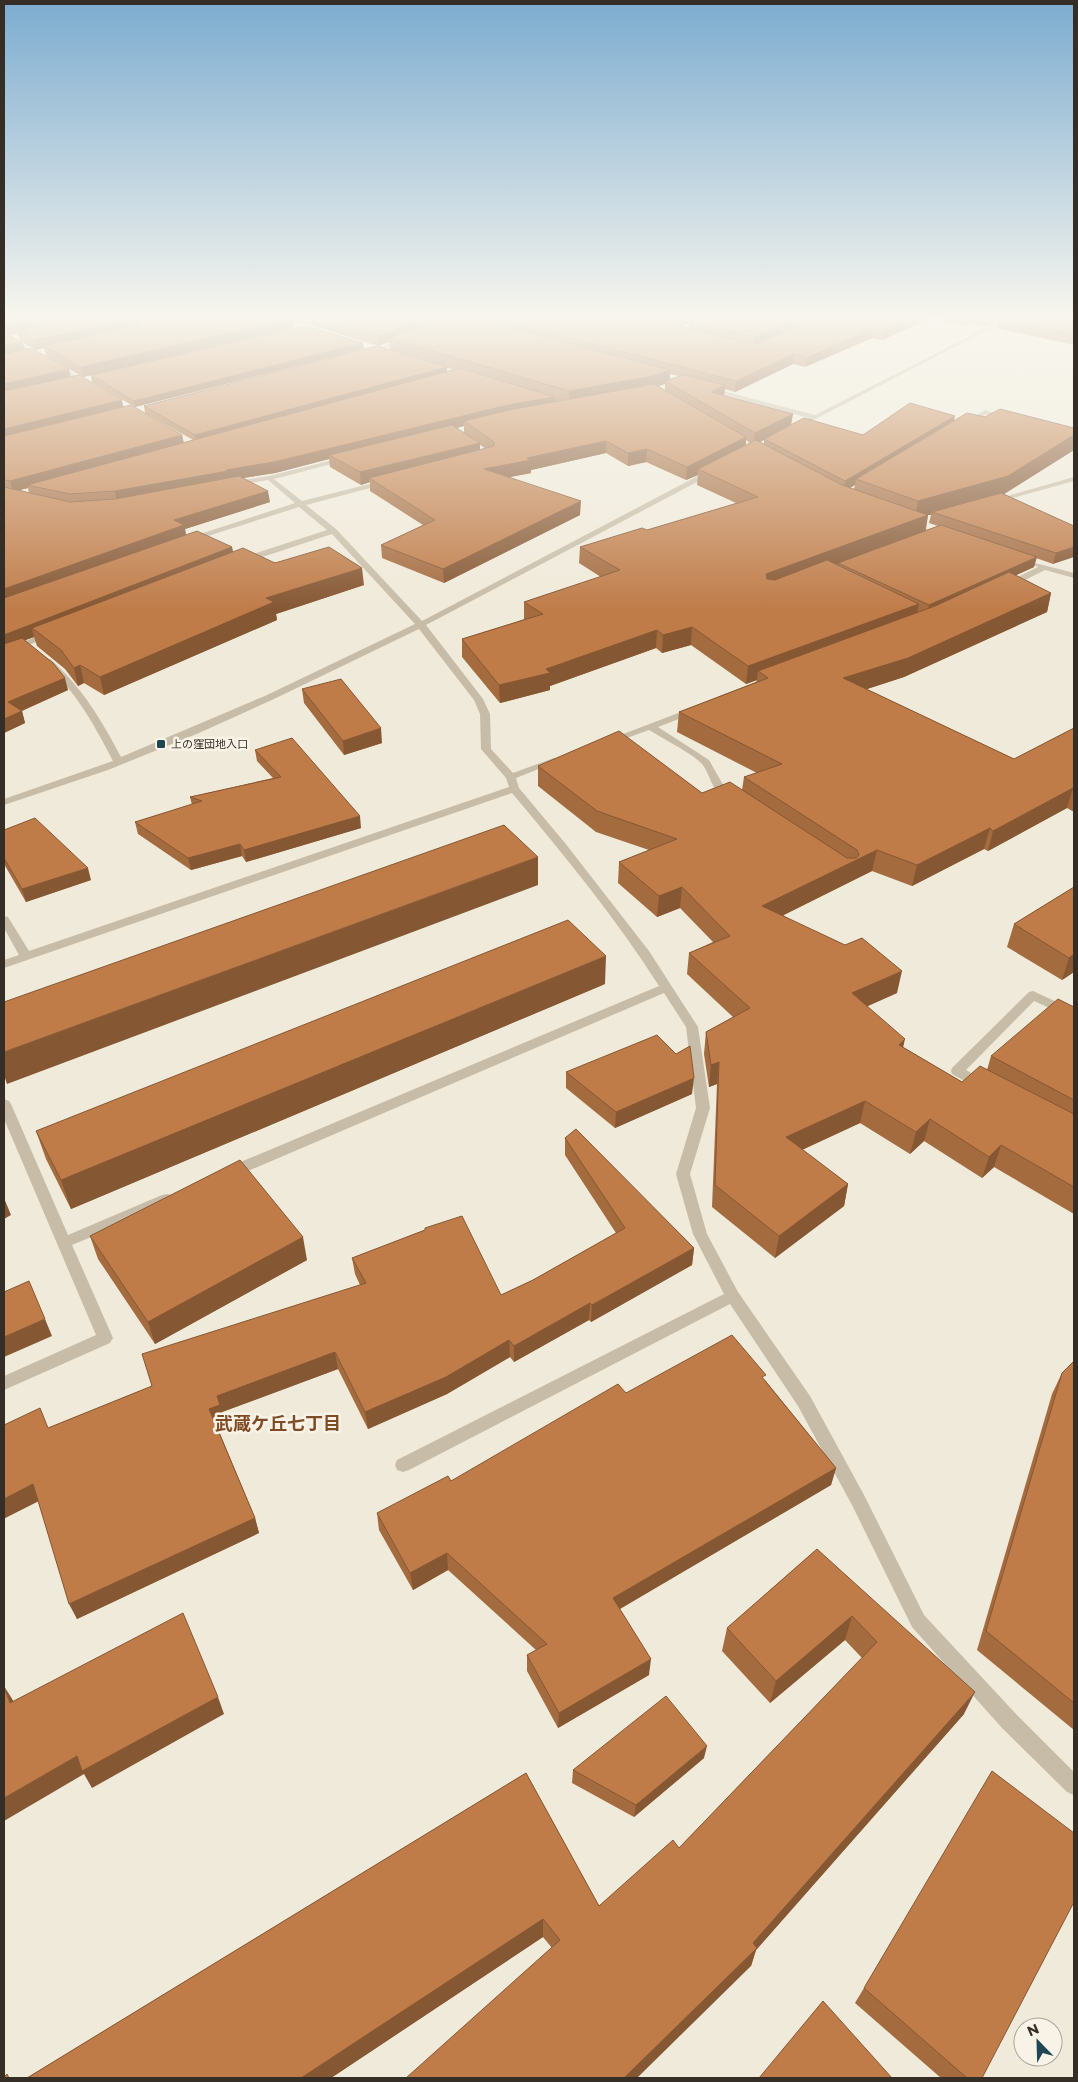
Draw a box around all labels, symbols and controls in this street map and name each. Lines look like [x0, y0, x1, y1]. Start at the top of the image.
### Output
place label: 上の窪団地入口 [171, 737, 248, 751]
marker: 上の窪団地入口 [155, 738, 167, 750]
district label: 武蔵ケ丘七丁目 [215, 1413, 341, 1435]
north arrow [1013, 2017, 1063, 2067]
text: N [1024, 2020, 1042, 2041]

